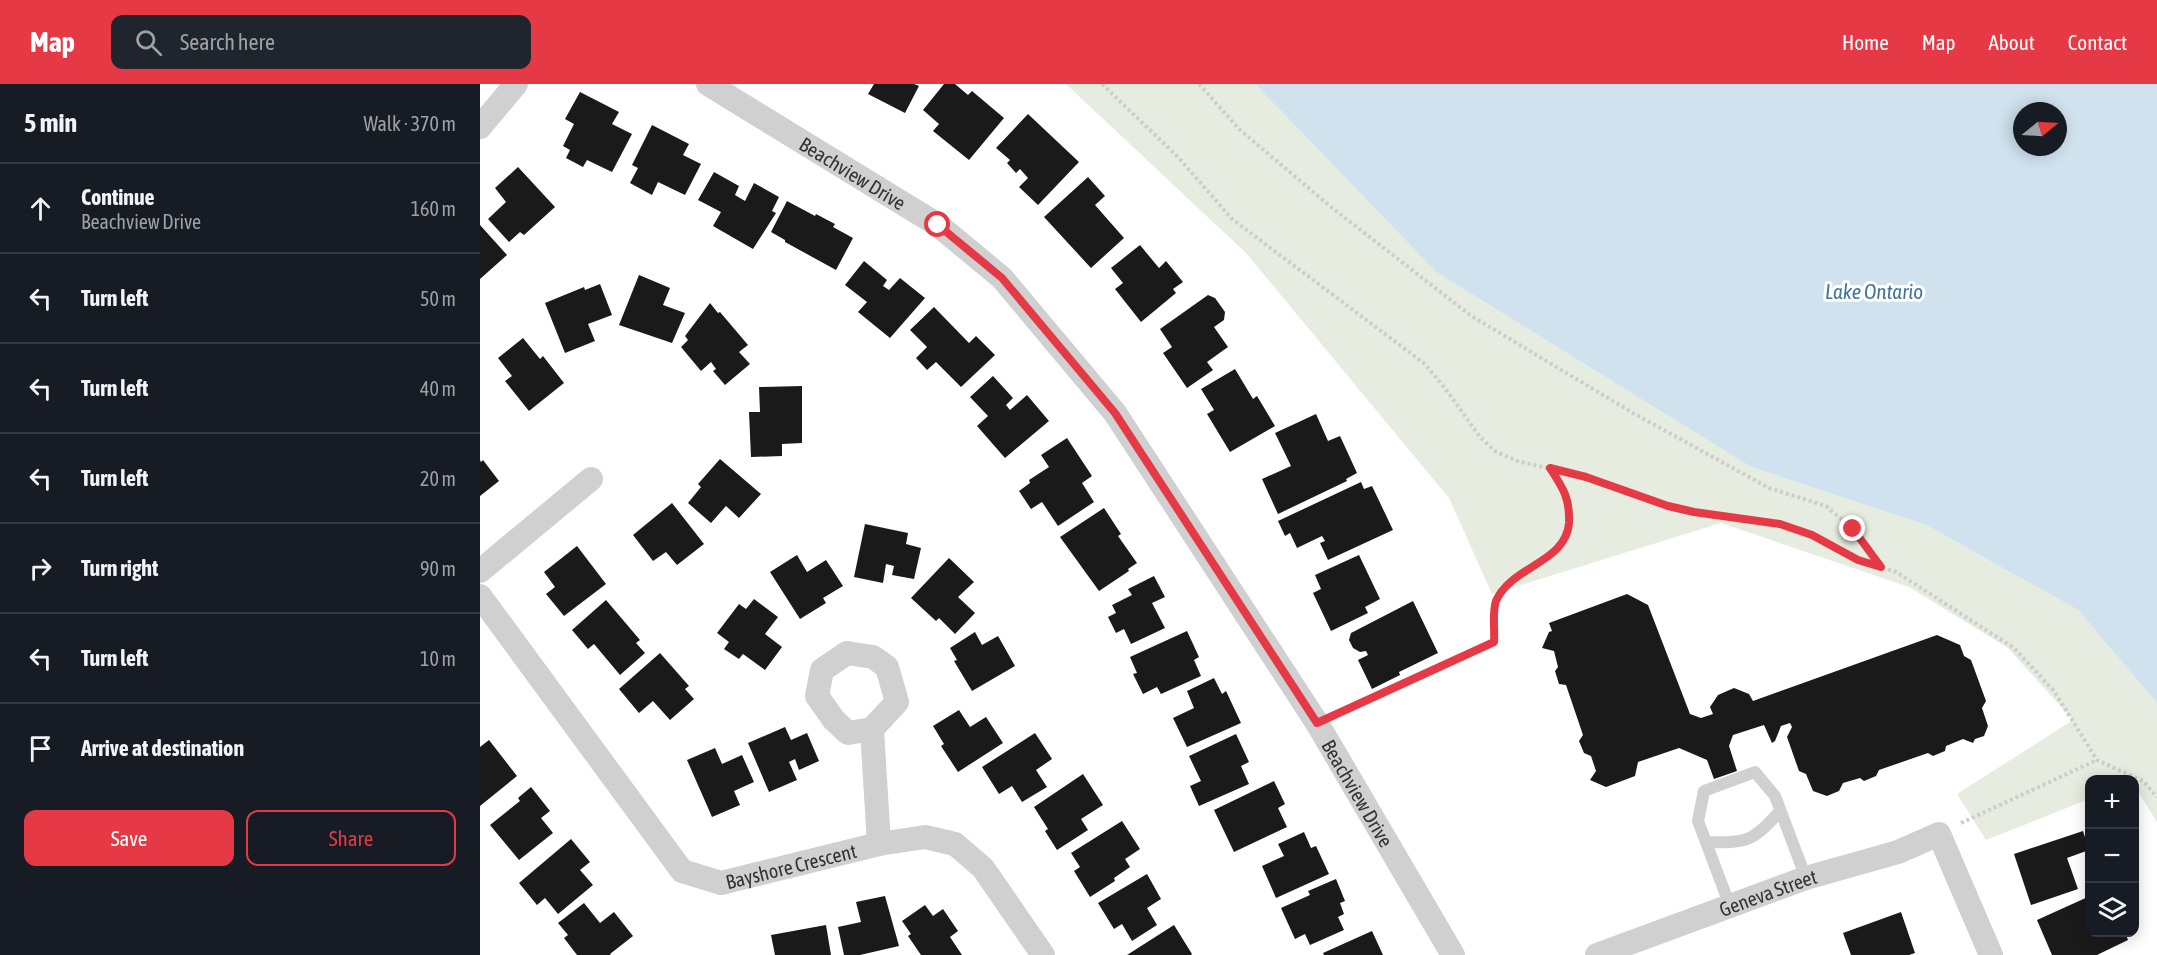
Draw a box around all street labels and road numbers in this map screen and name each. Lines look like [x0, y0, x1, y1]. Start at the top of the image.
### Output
street label: Beachview Drive [796, 132, 910, 214]
street label: Beachview Drive [1318, 735, 1398, 851]
street label: Bayshore Crescent [723, 838, 859, 893]
street label: Geneva Street [1716, 864, 1819, 921]

